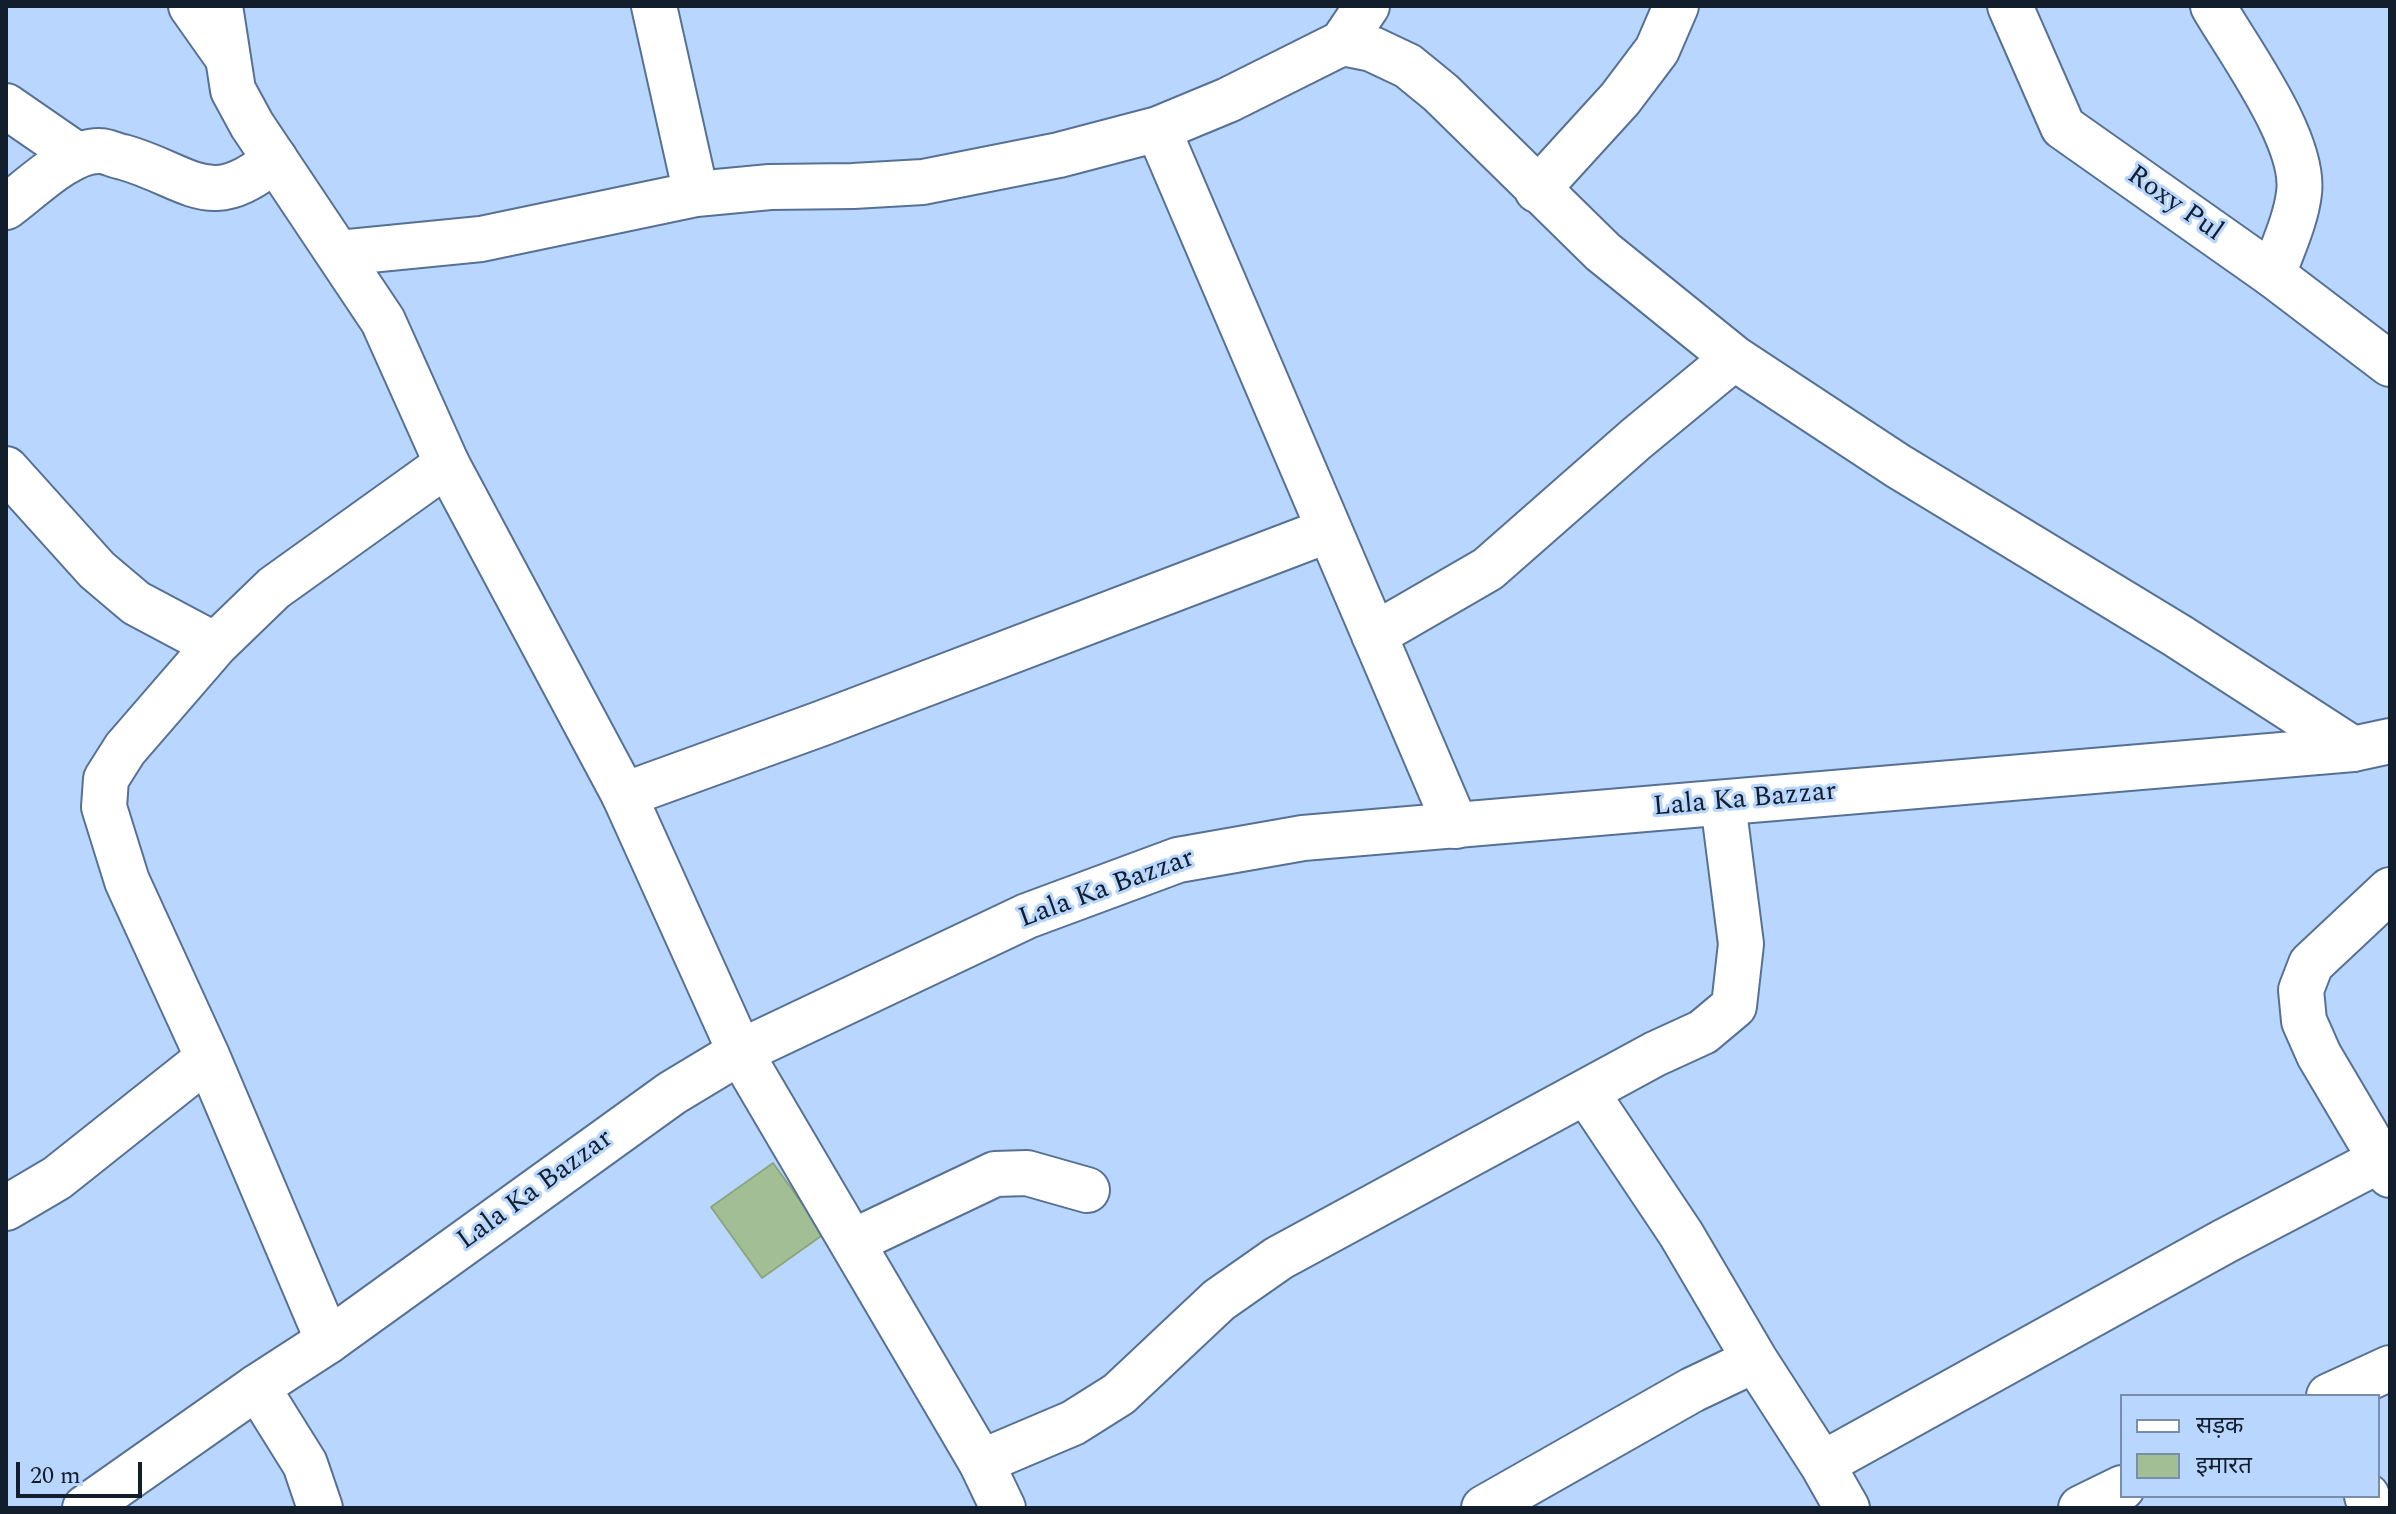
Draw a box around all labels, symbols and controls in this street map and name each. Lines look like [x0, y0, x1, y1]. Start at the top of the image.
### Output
street label: Roxy Pul [2120, 160, 2228, 250]
street label: Lala Ka Bazzar [1652, 776, 1838, 826]
street label: Lala Ka Bazzar [1015, 843, 1199, 937]
street label: Lala Ka Bazzar [452, 1123, 620, 1259]
legend [2120, 1394, 2380, 1498]
text: सड़क [2196, 1408, 2244, 1444]
scale bar [20, 1446, 146, 1496]
text: इमारत [2196, 1448, 2252, 1484]
text: 20 m [30, 1458, 81, 1494]

